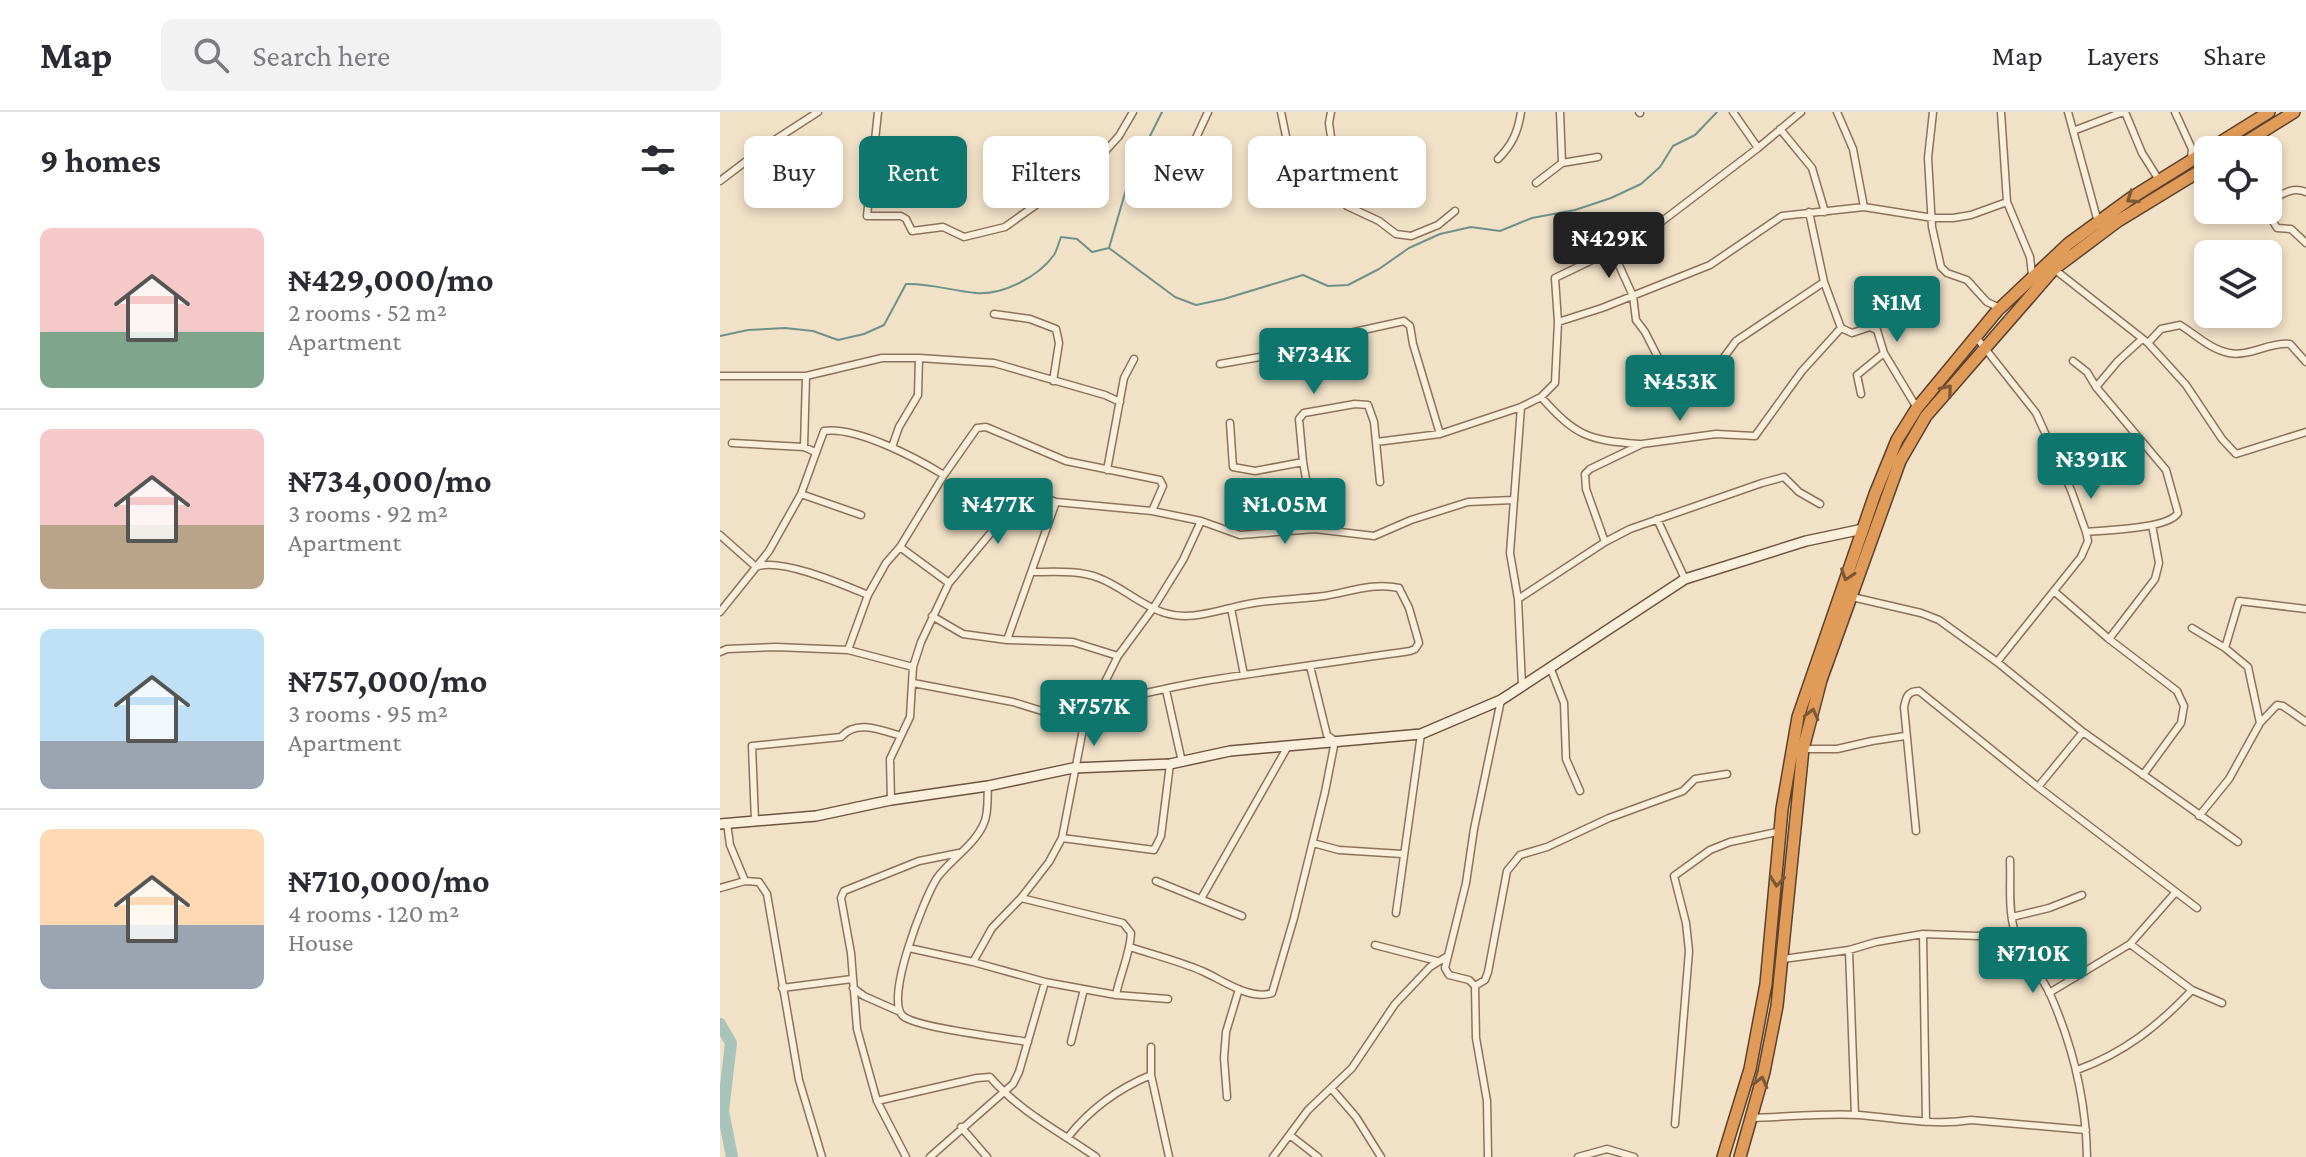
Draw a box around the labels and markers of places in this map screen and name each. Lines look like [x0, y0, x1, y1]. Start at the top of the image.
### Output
pin: ₦429K [1553, 212, 1665, 280]
pin: ₦1M [1858, 276, 1936, 344]
pin: ₦734K [1258, 328, 1370, 396]
pin: ₦453K [1624, 355, 1736, 423]
pin: ₦391K [2035, 433, 2147, 501]
pin: ₦477K [942, 478, 1054, 546]
pin: ₦1.05M [1220, 478, 1350, 546]
pin: ₦757K [1038, 680, 1150, 748]
pin: ₦710K [1977, 927, 2089, 995]

